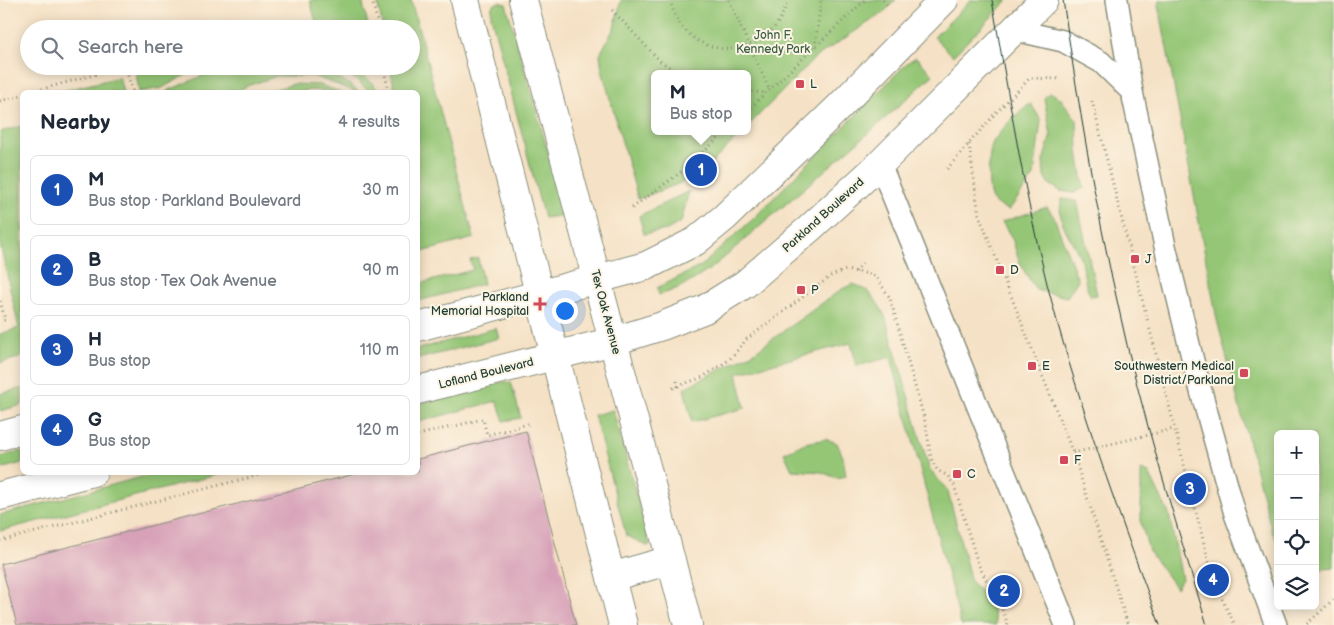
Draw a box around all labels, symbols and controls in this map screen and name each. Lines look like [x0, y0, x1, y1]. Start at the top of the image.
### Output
search box [20, 20, 420, 75]
park label: John F. Kennedy Park [736, 28, 810, 57]
icon: search [38, 34, 66, 62]
text: Search here [78, 36, 183, 59]
popup [651, 70, 751, 135]
place label: L [810, 77, 817, 92]
marker: L [794, 78, 806, 90]
text: M [670, 82, 686, 105]
text: Bus stop [670, 105, 732, 124]
text: Nearby [40, 110, 110, 135]
text: 4 results [338, 113, 400, 132]
pin: 1 [685, 151, 717, 189]
text: M [88, 169, 104, 192]
street label: Parkland Boulevard [779, 175, 867, 256]
text: 1 [54, 181, 60, 200]
text: 30 m [362, 181, 399, 200]
text: Bus stop · Parkland Boulevard [88, 192, 301, 211]
text: B [88, 249, 101, 272]
place label: J [1145, 252, 1152, 267]
marker: J [1129, 253, 1141, 265]
text: 2 [52, 261, 62, 280]
text: 90 m [363, 261, 399, 280]
place label: D [1010, 263, 1019, 278]
marker: D [994, 264, 1006, 276]
street label: Tex Oak Avenue [587, 268, 624, 356]
text: Bus stop · Tex Oak Avenue [88, 272, 277, 291]
place label: P [811, 283, 819, 298]
marker: P [795, 284, 807, 296]
place label: Parkland Memorial Hospital [431, 290, 529, 319]
marker: Parkland Memorial Hospital [533, 297, 547, 311]
your location [552, 298, 578, 324]
text: H [88, 329, 102, 352]
text: 3 [52, 341, 62, 360]
text: 110 m [360, 341, 399, 360]
text: Bus stop [88, 352, 151, 371]
street label: Lofland Boulevard [437, 354, 535, 393]
place label: E [1042, 359, 1050, 374]
place label: Southwestern Medical District/Parkland [1114, 359, 1234, 388]
marker: E [1026, 360, 1038, 372]
marker: Southwestern Medical District/Parkland [1238, 367, 1250, 379]
text: G [88, 409, 102, 432]
text: 4 [52, 421, 62, 440]
text: 120 m [356, 421, 399, 440]
map controls [1274, 430, 1319, 610]
button: + [1274, 430, 1319, 475]
text: Bus stop [88, 432, 151, 451]
place label: F [1074, 453, 1082, 468]
marker: F [1058, 454, 1070, 466]
place label: C [967, 467, 976, 482]
marker: C [951, 468, 963, 480]
pin: 3 [1174, 470, 1206, 508]
button: − [1274, 475, 1319, 520]
button: locate [1274, 520, 1319, 565]
pin: 4 [1197, 561, 1229, 599]
button: layers [1274, 565, 1319, 610]
pin: 2 [988, 572, 1020, 610]

